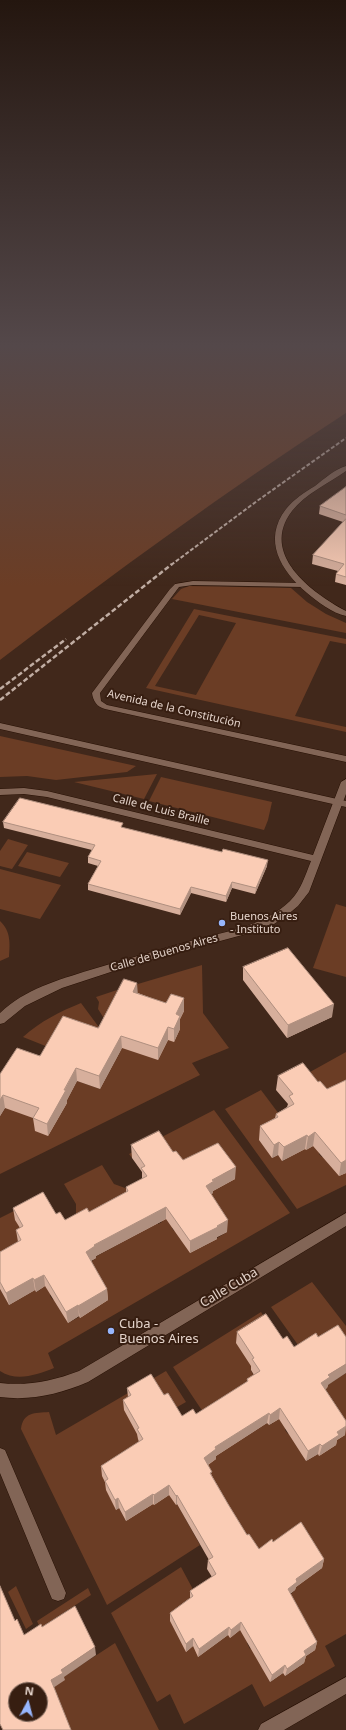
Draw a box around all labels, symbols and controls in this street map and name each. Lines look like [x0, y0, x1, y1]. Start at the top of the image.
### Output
street label: Avenida de la Constitución [106, 687, 242, 731]
street label: Calle de Luis Braille [111, 792, 211, 828]
place label: Buenos Aires - Instituto [230, 910, 297, 936]
marker: Buenos Aires - Instituto [217, 918, 227, 928]
street label: Calle de Buenos Aires [109, 931, 219, 975]
street label: Calle Cuba [197, 1265, 261, 1311]
place label: Cuba - Buenos Aires [119, 1316, 199, 1347]
marker: Cuba - Buenos Aires [106, 1326, 116, 1336]
north arrow [8, 1682, 48, 1722]
text: N [24, 1683, 35, 1699]

